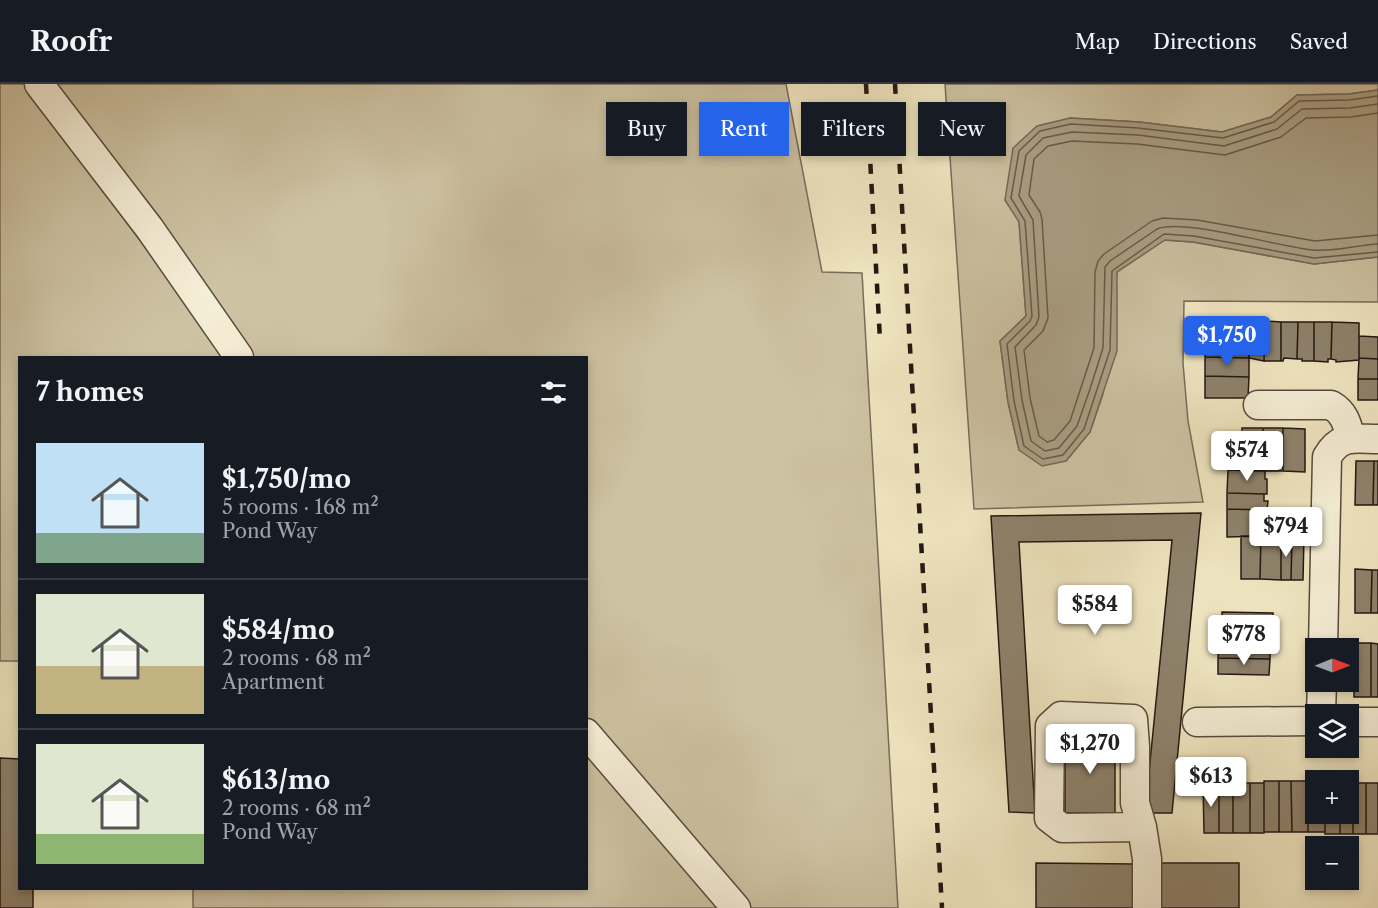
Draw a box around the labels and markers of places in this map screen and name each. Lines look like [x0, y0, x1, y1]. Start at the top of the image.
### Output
pin: $1,750 [1178, 316, 1276, 367]
pin: $574 [1211, 431, 1283, 482]
pin: $794 [1250, 507, 1322, 558]
pin: $584 [1059, 585, 1131, 636]
pin: $778 [1208, 615, 1280, 666]
pin: $1,270 [1041, 724, 1139, 775]
pin: $613 [1175, 757, 1247, 808]

